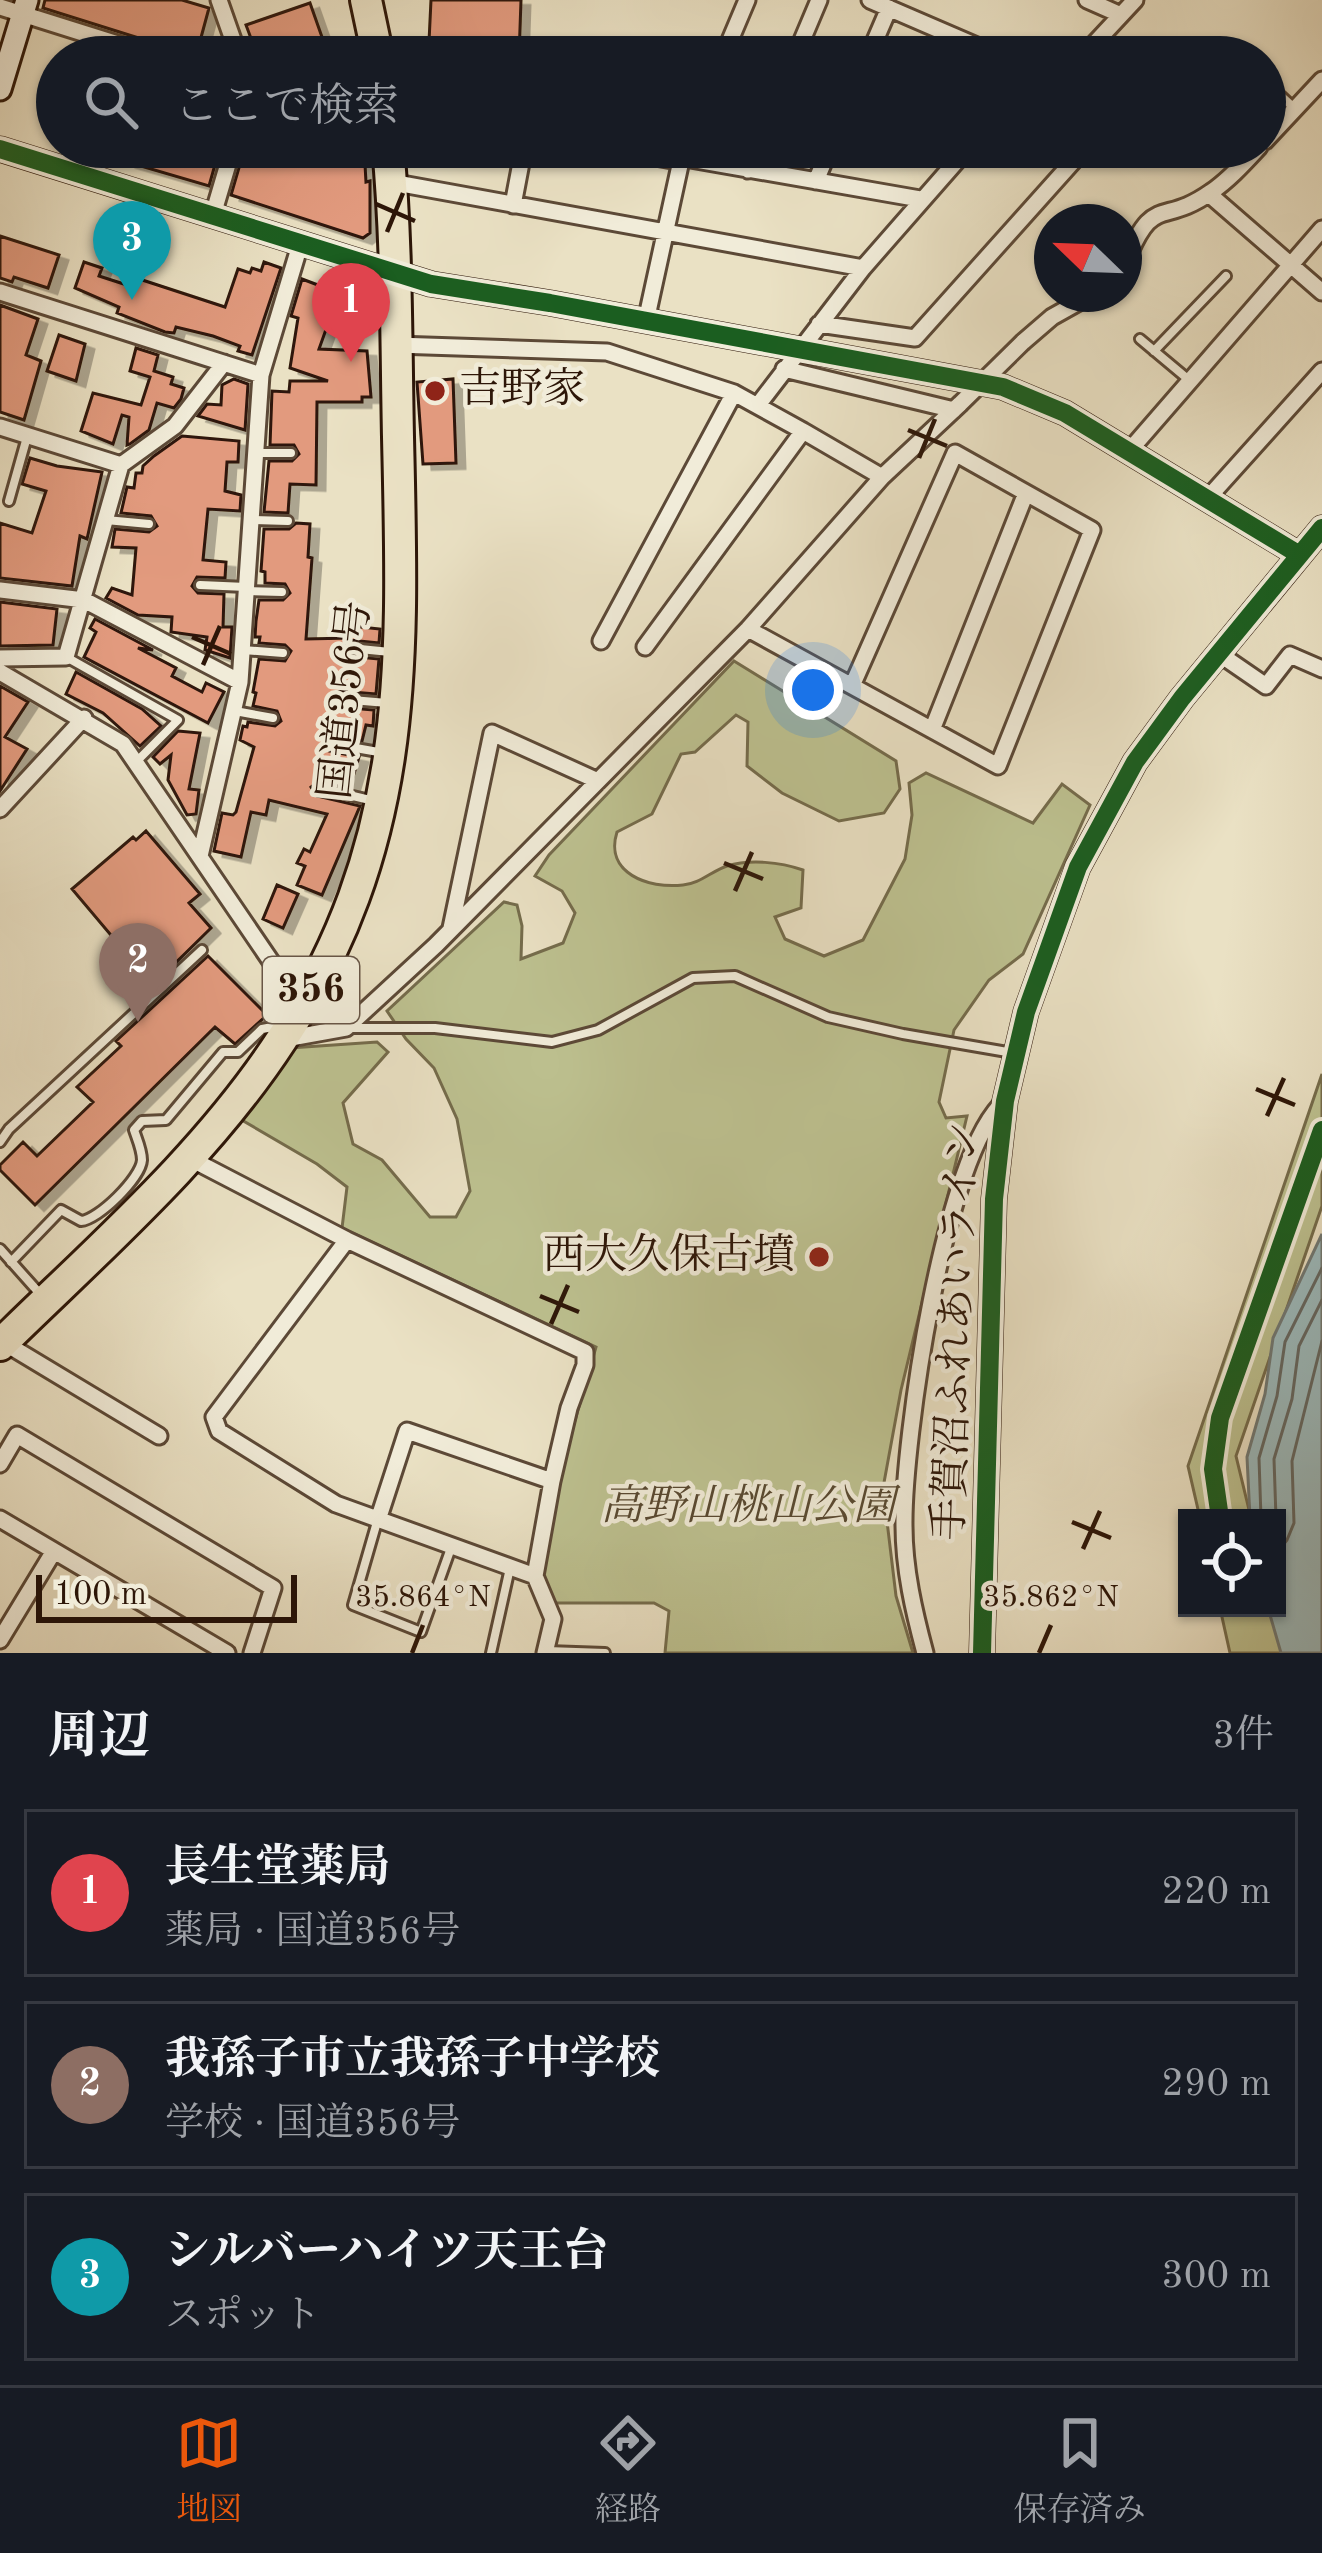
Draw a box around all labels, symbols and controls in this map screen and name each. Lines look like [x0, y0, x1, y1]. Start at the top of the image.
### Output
search box [36, 36, 1286, 168]
icon: search [78, 69, 144, 135]
text: ここで検索 [174, 86, 399, 131]
pin: 3 [93, 201, 171, 300]
north arrow [1034, 204, 1142, 312]
pin: 1 [312, 263, 390, 362]
place label: 吉野家 [459, 366, 585, 412]
marker: 吉野家 [422, 378, 448, 404]
street label: 国道356号 [312, 598, 378, 801]
your location [783, 660, 843, 720]
pin: 2 [99, 923, 177, 1022]
road number: 356 [263, 957, 359, 1023]
street label: 手賀沼ふれあいライン [926, 1121, 986, 1541]
place label: 西大久保古墳 [543, 1232, 795, 1278]
marker: 西大久保古墳 [806, 1244, 832, 1270]
park label: 高野山桃山公園 [601, 1483, 901, 1529]
map controls [1178, 1509, 1286, 1617]
button: locate [1178, 1509, 1286, 1617]
scale bar [36, 1569, 297, 1622]
text: 100 m [54, 1579, 147, 1612]
text: 35.864°N [355, 1583, 491, 1613]
text: 35.862°N [983, 1583, 1119, 1613]
text: 周辺 [48, 1713, 150, 1764]
text: 3件 [1212, 1717, 1274, 1756]
text: 長生堂薬局 [165, 1847, 390, 1892]
text: 1 [79, 1873, 101, 1912]
text: 220 m [1161, 1873, 1271, 1912]
text: 薬局 · 国道356号 [165, 1913, 461, 1952]
text: 我孫子市立我孫子中学校 [165, 2039, 660, 2084]
text: 2 [79, 2065, 101, 2104]
text: 290 m [1161, 2065, 1271, 2104]
text: 学校 · 国道356号 [165, 2105, 461, 2144]
text: シルバーハイツ天王台 [165, 2231, 608, 2276]
text: 3 [79, 2257, 101, 2296]
text: 300 m [1161, 2257, 1271, 2296]
text: スポット [165, 2297, 321, 2336]
tab: 地図 [176, 2410, 242, 2532]
tab: 経路 [595, 2410, 661, 2532]
tab: 保存済み [1014, 2410, 1146, 2532]

